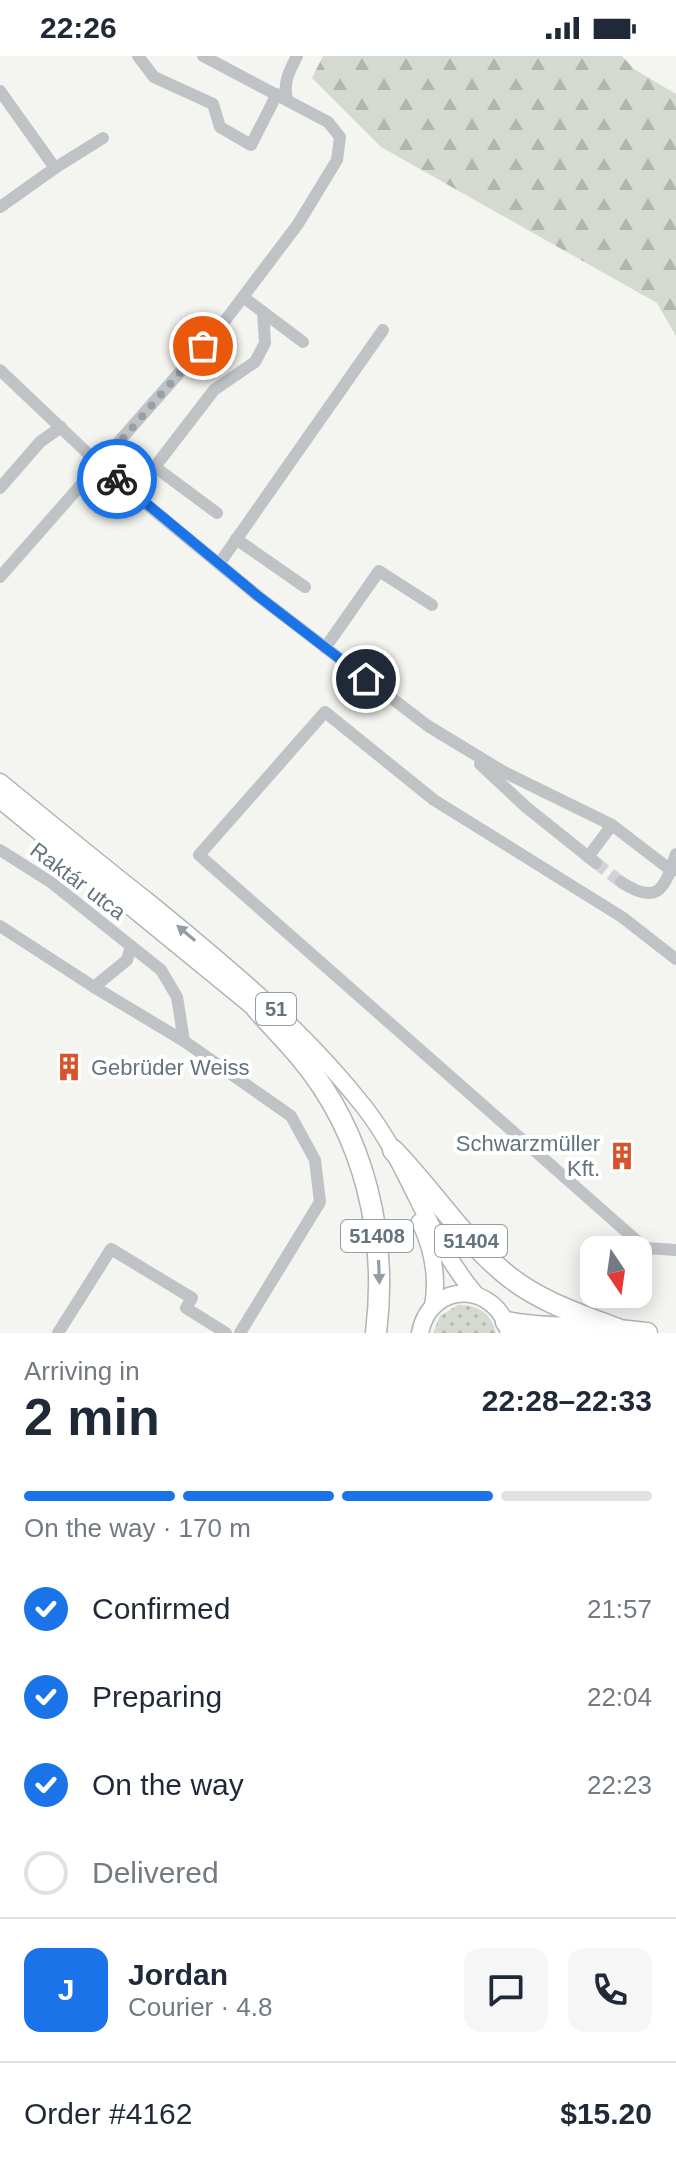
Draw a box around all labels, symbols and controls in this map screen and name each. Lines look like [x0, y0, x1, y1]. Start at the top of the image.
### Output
text: 22:26 [40, 11, 117, 44]
pin [169, 312, 237, 380]
icon: bag [181, 324, 225, 368]
courier [77, 439, 157, 519]
icon: bike [95, 457, 139, 501]
pin [332, 645, 400, 713]
icon: home [344, 657, 388, 701]
street label: Raktár utca [26, 837, 131, 925]
one-way arrow [176, 925, 196, 942]
road number: 51 [256, 993, 296, 1025]
building icon: Gebrüder Weiss [54, 1052, 84, 1082]
place label: Gebrüder Weiss [91, 1055, 250, 1080]
place label: Schwarzmüller Kft. [456, 1131, 600, 1181]
building icon: Schwarzmüller Kft. [607, 1141, 637, 1171]
road number: 51408 [341, 1220, 413, 1252]
road number: 51404 [435, 1225, 507, 1257]
north arrow [580, 1236, 652, 1308]
map controls [580, 1236, 652, 1308]
one-way arrow [373, 1260, 386, 1285]
text: Arriving in [24, 1356, 140, 1386]
text: 22:28–22:33 [482, 1384, 652, 1417]
text: 2 min [24, 1388, 160, 1446]
text: On the way · 170 m [24, 1513, 251, 1543]
icon: check [24, 1587, 68, 1631]
text: Confirmed [92, 1592, 230, 1625]
text: 21:57 [587, 1594, 652, 1624]
icon: check [24, 1675, 68, 1719]
text: Preparing [92, 1680, 222, 1713]
text: 22:04 [587, 1682, 652, 1712]
icon: check [24, 1763, 68, 1807]
text: On the way [92, 1768, 244, 1801]
text: 22:23 [587, 1770, 652, 1800]
text: Delivered [92, 1856, 219, 1889]
button: chat [464, 1948, 548, 2032]
button: phone [568, 1948, 652, 2032]
text: Jordan [128, 1958, 228, 1991]
text: J [58, 1973, 74, 2006]
text: Courier · 4.8 [128, 1992, 273, 2022]
text: Order #4162 [24, 2097, 192, 2130]
text: $15.20 [560, 2097, 652, 2130]

